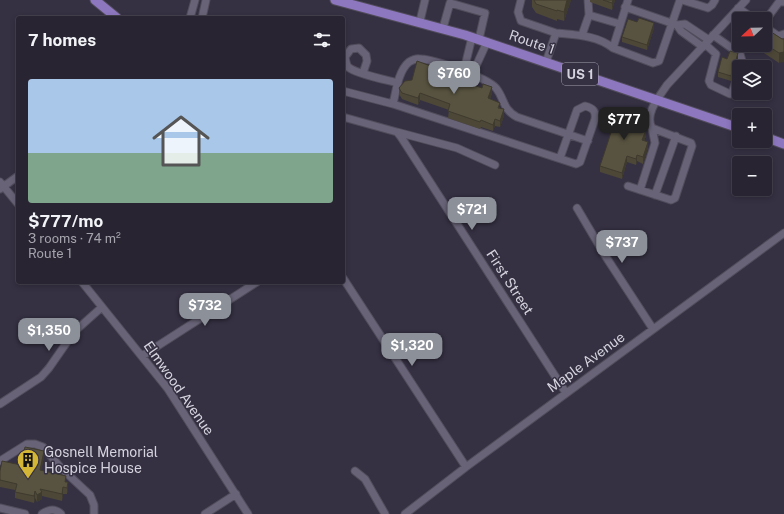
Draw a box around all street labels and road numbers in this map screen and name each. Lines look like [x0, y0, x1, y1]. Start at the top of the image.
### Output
street label: Route 1 [507, 27, 557, 57]
road number: US 1 [562, 63, 598, 85]
street label: First Street [483, 247, 537, 317]
street label: Maple Avenue [544, 329, 628, 395]
street label: Elmwood Avenue [141, 338, 217, 438]

